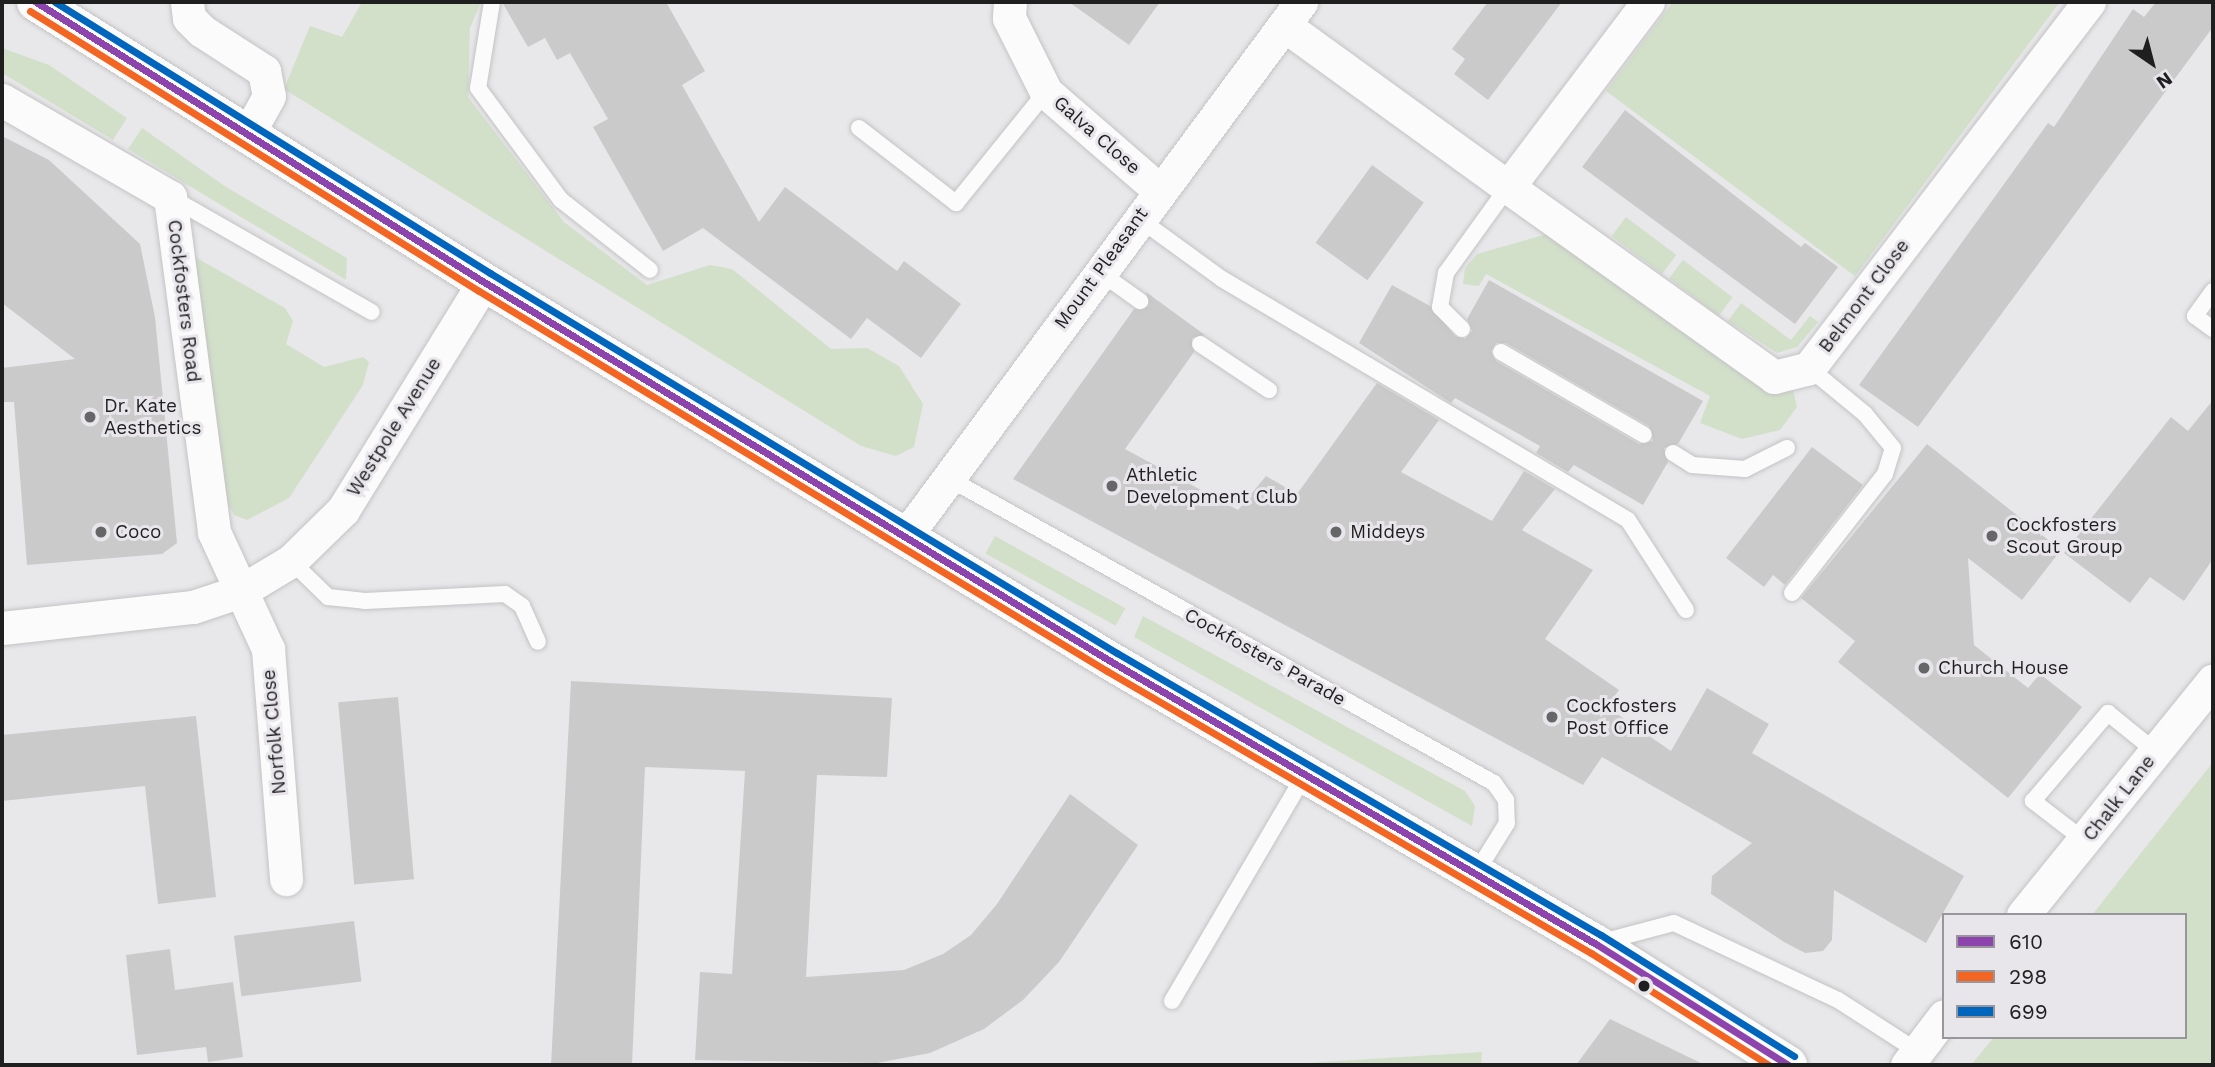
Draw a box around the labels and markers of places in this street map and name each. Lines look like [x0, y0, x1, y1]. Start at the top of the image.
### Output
place label: Dr. Kate Aesthetics [104, 395, 201, 439]
marker: Dr. Kate Aesthetics [82, 409, 98, 425]
place label: Athletic Development Club [1126, 464, 1298, 508]
marker: Athletic Development Club [1104, 478, 1120, 494]
place label: Cockfosters Scout Group [2006, 514, 2123, 558]
place label: Coco [115, 521, 161, 543]
place label: Middeys [1350, 521, 1425, 543]
marker: Coco [93, 524, 109, 540]
marker: Middeys [1328, 524, 1344, 540]
marker: Cockfosters Scout Group [1984, 528, 2000, 544]
place label: Church House [1938, 657, 2069, 679]
marker: Church House [1916, 660, 1932, 676]
place label: Cockfosters Post Office [1566, 695, 1677, 739]
marker: Cockfosters Post Office [1544, 709, 1560, 725]
unlabelled marker [1637, 979, 1651, 993]

